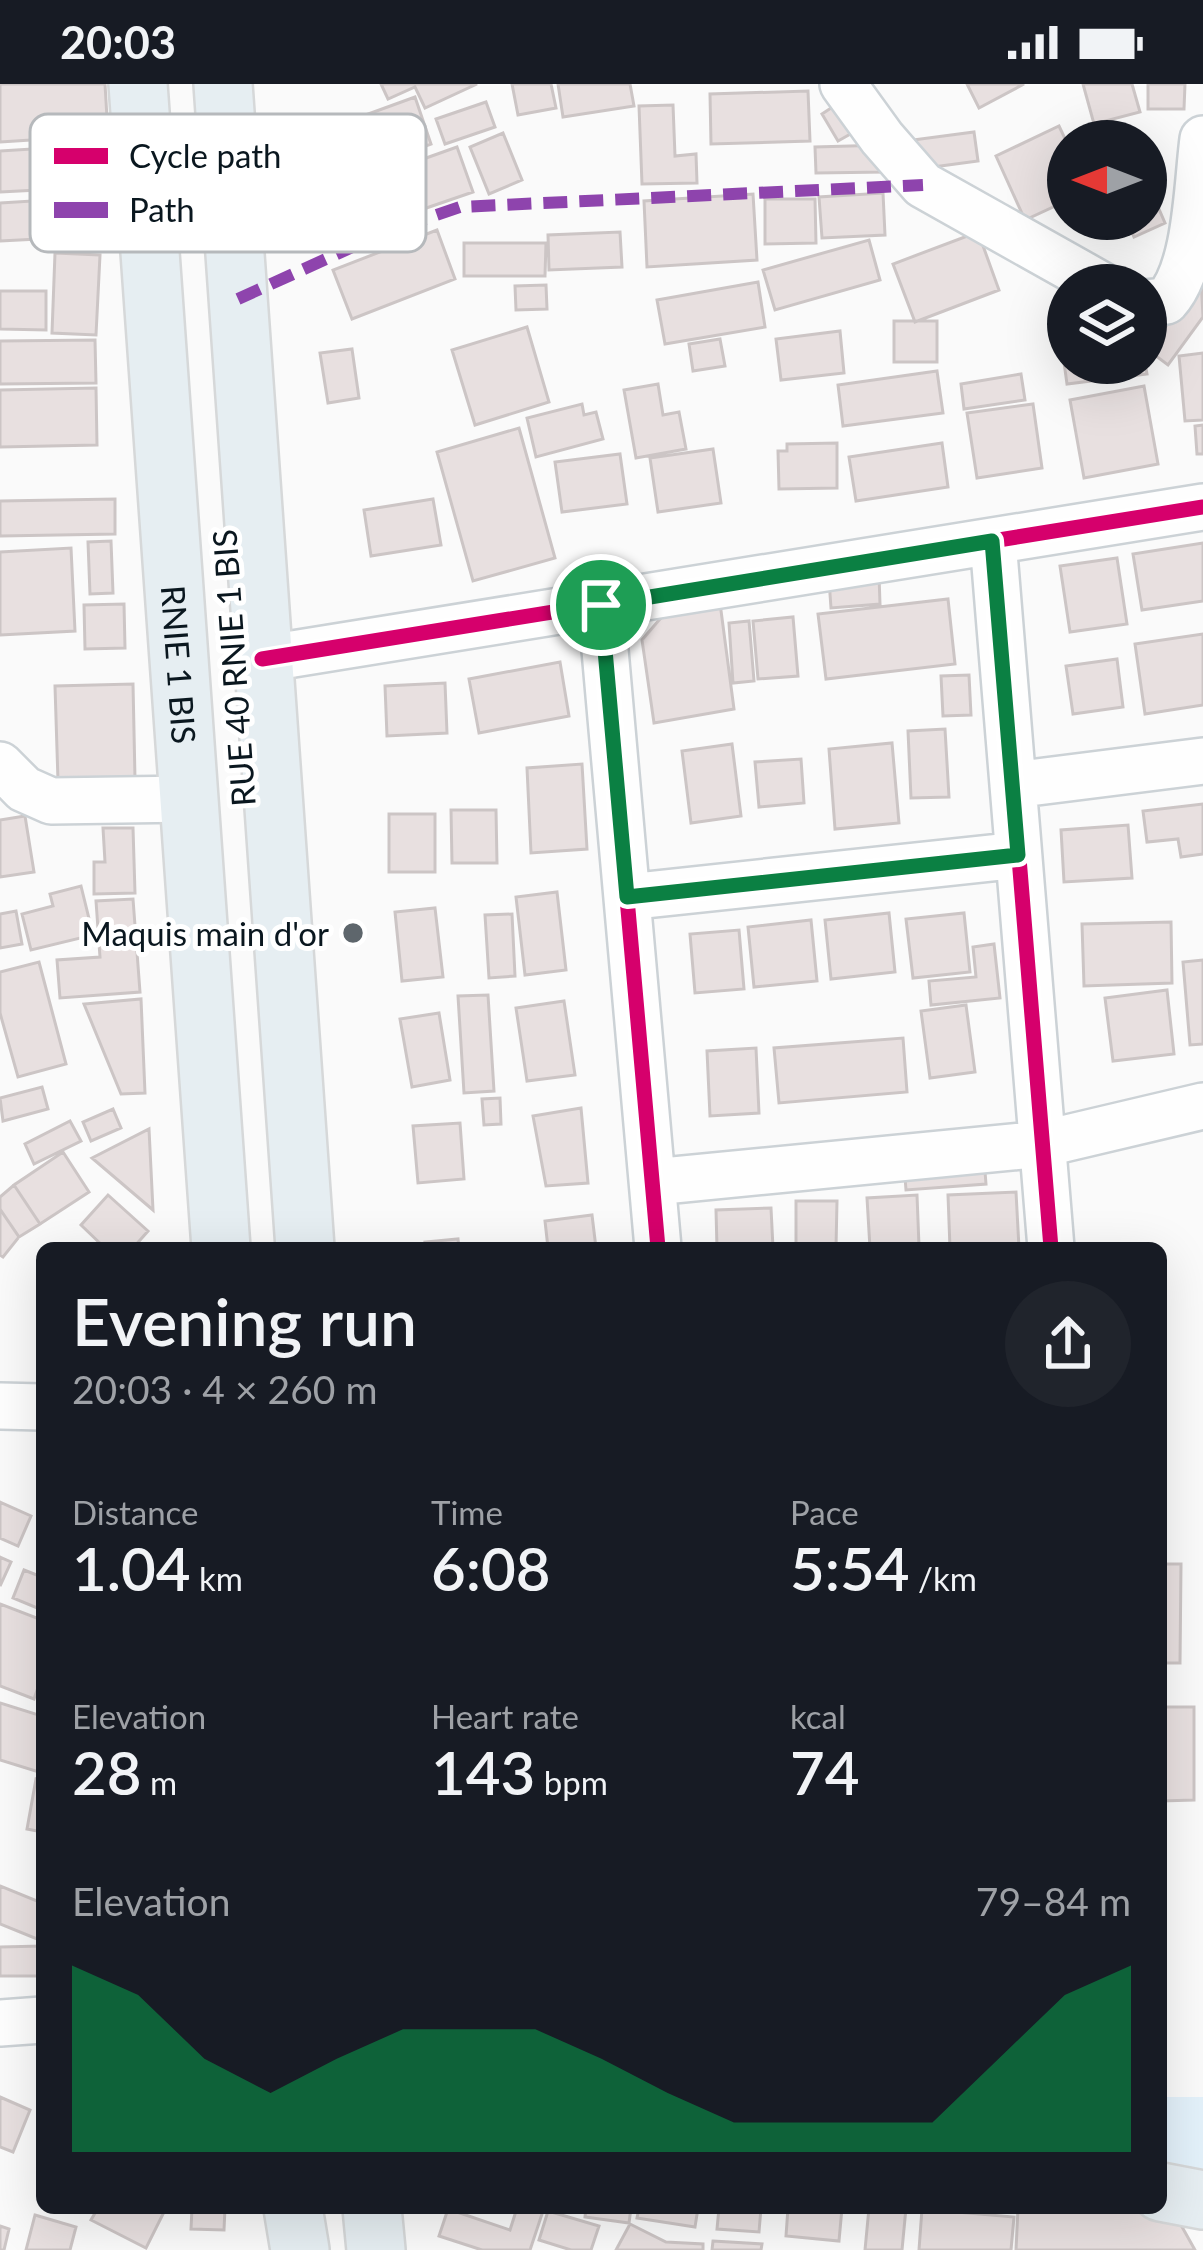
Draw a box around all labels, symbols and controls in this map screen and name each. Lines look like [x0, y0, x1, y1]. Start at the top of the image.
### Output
text: 20:03 [60, 15, 176, 69]
legend [30, 114, 426, 252]
north arrow [1047, 120, 1167, 240]
map controls [1047, 120, 1167, 384]
text: Cycle path [129, 135, 281, 175]
text: Path [129, 189, 195, 229]
button: layers [1047, 264, 1167, 384]
street label: RUE 40 RNIE 1 BIS [203, 528, 263, 808]
pin [550, 554, 652, 656]
icon: arrive [568, 572, 634, 638]
street label: RNIE 1 BIS [154, 584, 205, 745]
place label: Maquis main d'or [81, 913, 329, 953]
marker: Maquis main d'or [340, 920, 366, 946]
text: Evening run [72, 1281, 417, 1360]
button: share [1005, 1281, 1131, 1407]
text: 20:03 · 4 × 260 m [72, 1366, 377, 1412]
text: Distance [72, 1492, 199, 1532]
text: Time [431, 1492, 503, 1532]
text: Pace [790, 1492, 859, 1532]
text: 1.04 [72, 1532, 191, 1604]
text: 6:08 [431, 1532, 551, 1604]
text: 5:54 [790, 1532, 910, 1604]
text: km [191, 1558, 243, 1598]
text: /km [910, 1558, 977, 1598]
text: Elevation [72, 1696, 206, 1736]
text: Heart rate [431, 1696, 579, 1736]
text: kcal [790, 1696, 846, 1736]
text: 28 [72, 1736, 142, 1808]
text: 143 [431, 1736, 535, 1808]
text: 74 [790, 1736, 860, 1808]
text: m [142, 1762, 177, 1802]
text: bpm [535, 1762, 608, 1802]
text: Elevation [72, 1878, 230, 1924]
text: 79–84 m [976, 1878, 1131, 1924]

